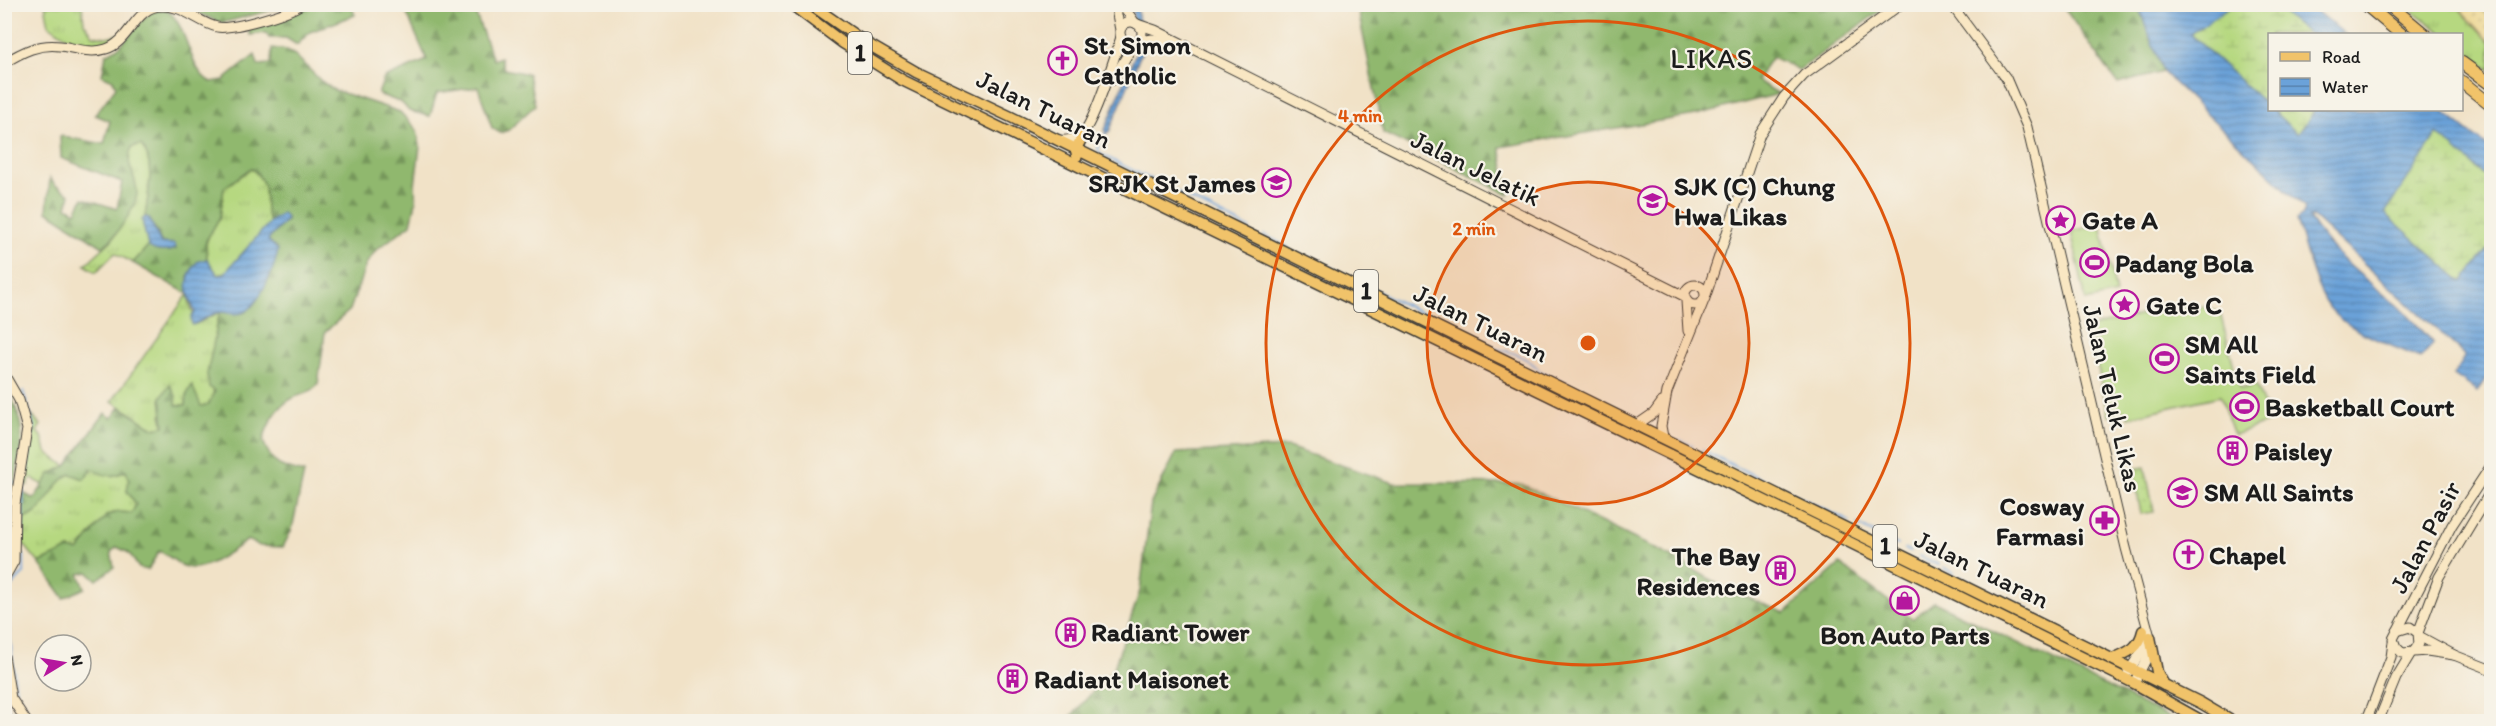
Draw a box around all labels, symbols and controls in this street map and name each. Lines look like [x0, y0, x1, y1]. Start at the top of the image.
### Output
place label: St. Simon Catholic [1084, 29, 1191, 91]
road number: 1 [848, 32, 872, 74]
legend [2268, 33, 2463, 111]
district label: LIKAS [1670, 41, 1754, 75]
church icon: St. Simon Catholic [1047, 44, 1079, 76]
text: Road [2322, 46, 2361, 68]
street label: Jalan Tuaran [971, 63, 1117, 156]
text: Water [2322, 76, 2368, 98]
text: 4 min [1338, 105, 1383, 127]
street label: Jalan Jelatik [1406, 123, 1546, 213]
place label: SRJK St James [1089, 167, 1256, 199]
school or university icon: SRJK St James [1261, 167, 1293, 199]
place label: SJK (C) Chung Hwa Likas [1674, 170, 1836, 232]
school or university icon: SJK (C) Chung Hwa Likas [1637, 185, 1669, 217]
place icon: Gate A [2045, 204, 2077, 236]
place label: Gate A [2082, 204, 2158, 236]
text: 2 min [1453, 218, 1496, 240]
sports icon: Padang Bola [2078, 247, 2110, 279]
place label: Padang Bola [2115, 247, 2254, 279]
road number: 1 [1354, 270, 1378, 312]
street label: Jalan Tuaran [1408, 277, 1554, 370]
place icon: Gate C [2109, 289, 2141, 321]
place label: Gate C [2146, 289, 2222, 321]
street label: Jalan Teluk Likas [2076, 301, 2150, 495]
place label: SM All Saints Field [2185, 328, 2316, 390]
centre of rings [1578, 333, 1598, 353]
sports icon: SM All Saints Field [2148, 343, 2180, 375]
sports icon: Basketball Court [2228, 391, 2260, 423]
place label: Basketball Court [2265, 391, 2454, 423]
building icon: Paisley [2217, 435, 2249, 467]
place label: Paisley [2254, 435, 2333, 467]
street label: Jalan Pasir [2382, 475, 2468, 599]
school or university icon: SM All Saints [2167, 476, 2199, 508]
place label: SM All Saints [2204, 476, 2354, 508]
place label: Cosway Farmasi [1996, 490, 2085, 552]
pharmacy icon: Cosway Farmasi [2089, 505, 2121, 537]
street label: Jalan Tuaran [1909, 523, 2055, 616]
road number: 1 [1873, 525, 1897, 567]
church icon: Chapel [2172, 539, 2204, 571]
place label: Chapel [2209, 539, 2286, 571]
place label: The Bay Residences [1636, 540, 1761, 602]
building icon: The Bay Residences [1765, 555, 1797, 587]
shop icon: Bon Auto Parts [1889, 585, 1921, 617]
building icon: Radiant Tower [1054, 616, 1086, 648]
place label: Radiant Tower [1091, 616, 1251, 648]
place label: Bon Auto Parts [1820, 619, 1990, 651]
north arrow [33, 633, 93, 693]
text: N [67, 653, 88, 667]
building icon: Radiant Maisonet [997, 663, 1029, 695]
place label: Radiant Maisonet [1034, 663, 1229, 695]

